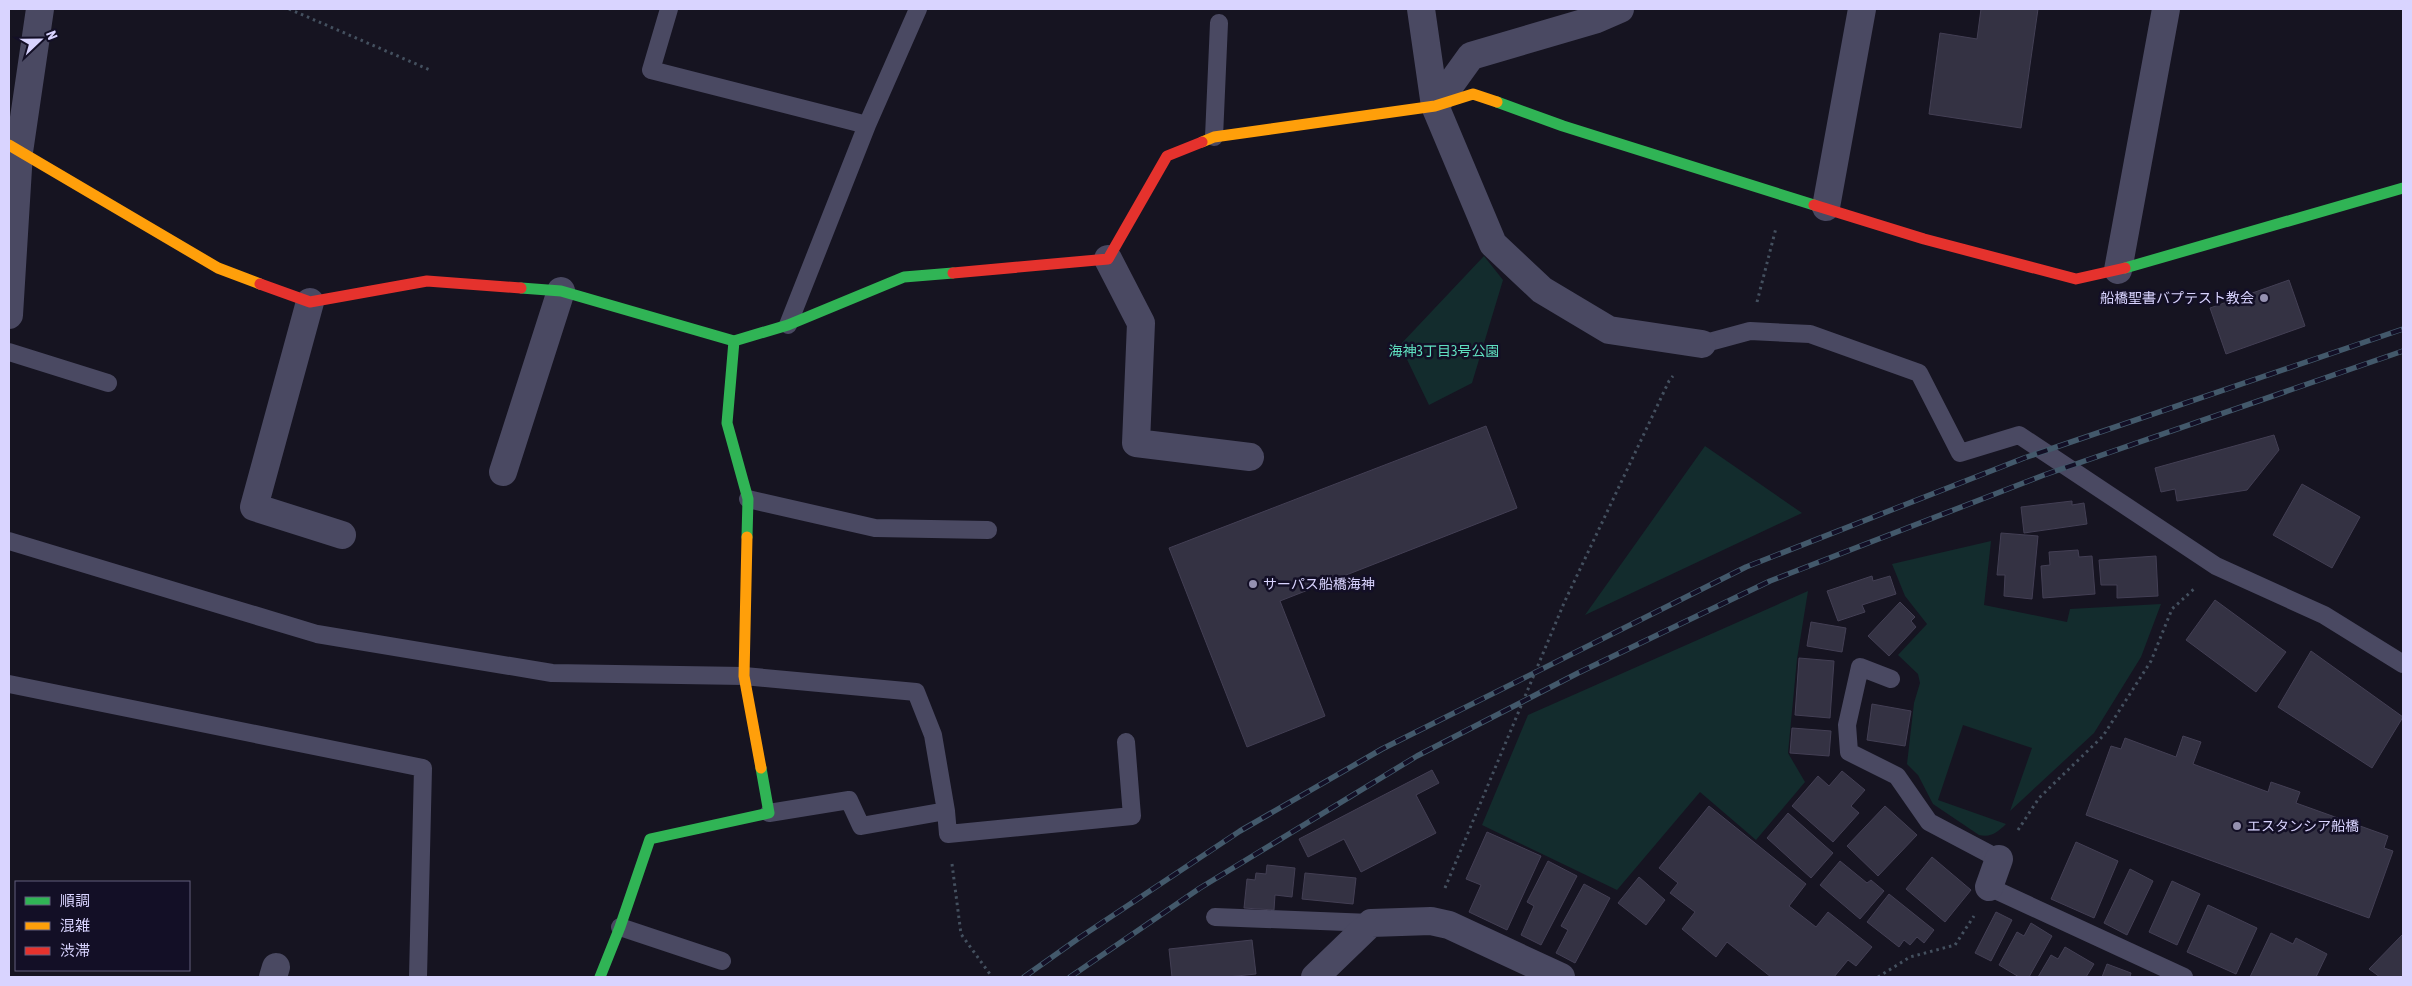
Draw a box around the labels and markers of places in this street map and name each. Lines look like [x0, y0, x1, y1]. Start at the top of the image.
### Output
place label: 船橋聖書バプテスト教会 [2100, 290, 2254, 306]
marker: 船橋聖書バプテスト教会 [2258, 292, 2270, 304]
place label: サーパス船橋海神 [1263, 576, 1375, 592]
marker: サーパス船橋海神 [1247, 578, 1259, 590]
place label: エスタンシア船橋 [2247, 818, 2359, 834]
marker: エスタンシア船橋 [2231, 820, 2243, 832]

